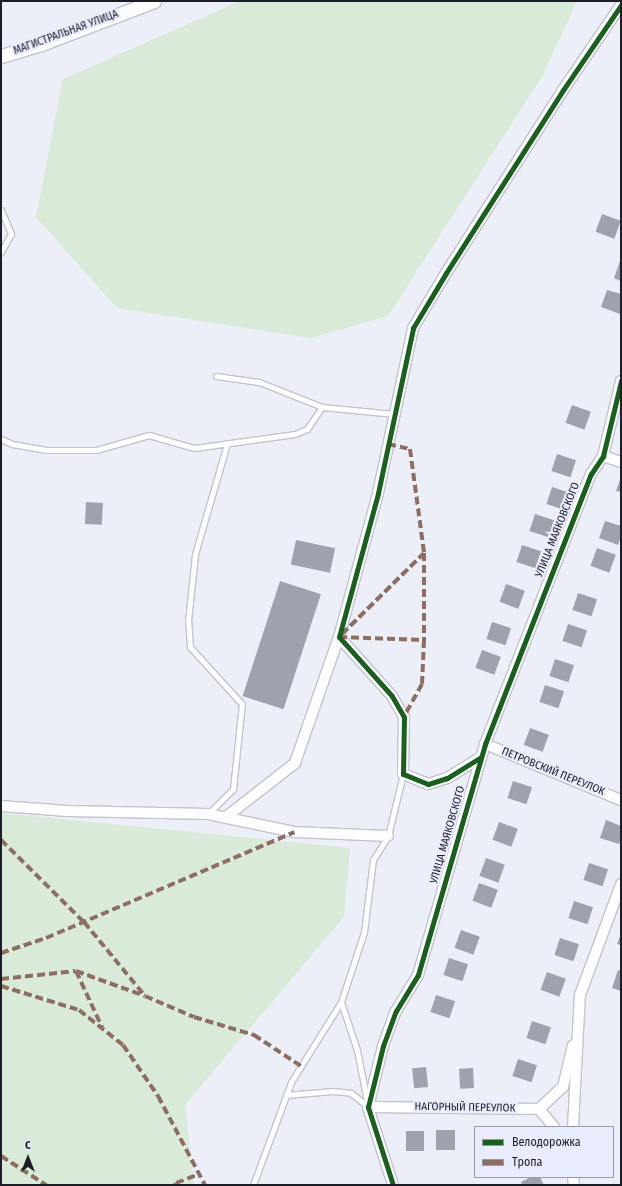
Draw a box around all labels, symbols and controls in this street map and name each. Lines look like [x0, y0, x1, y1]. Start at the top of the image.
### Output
street label: МАГИСТРАЛЬНАЯ УЛИЦА [12, 8, 120, 58]
street label: УЛИЦА МАЯКОВСКОГО [533, 481, 583, 579]
street label: ПЕТРОВСКИЙ ПЕРЕУЛОК [500, 745, 606, 799]
street label: УЛИЦА МАЯКОВСКОГО [428, 785, 468, 885]
street label: НАГОРНЫЙ ПЕРЕУЛОК [415, 1101, 515, 1115]
legend [474, 1126, 614, 1178]
text: Велодорожка [512, 1135, 581, 1149]
north arrow [8, 1138, 48, 1178]
text: С [25, 1139, 31, 1152]
text: Тропа [512, 1155, 543, 1169]

